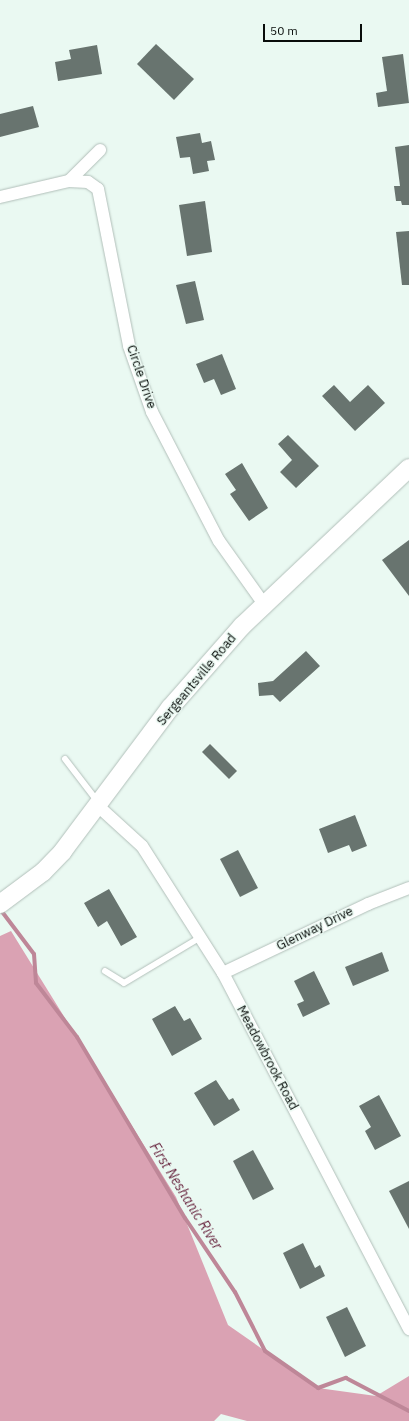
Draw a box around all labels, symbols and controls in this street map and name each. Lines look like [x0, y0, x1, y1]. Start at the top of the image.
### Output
scale bar [265, 16, 364, 42]
text: 50 m [270, 23, 298, 38]
street label: Circle Drive [123, 343, 159, 411]
street label: Sergeantsville Road [154, 631, 240, 729]
street label: Glenway Drive [274, 904, 356, 954]
street label: Meadowbrook Road [233, 1003, 301, 1113]
water label: First Neshanic River [146, 1139, 226, 1253]

